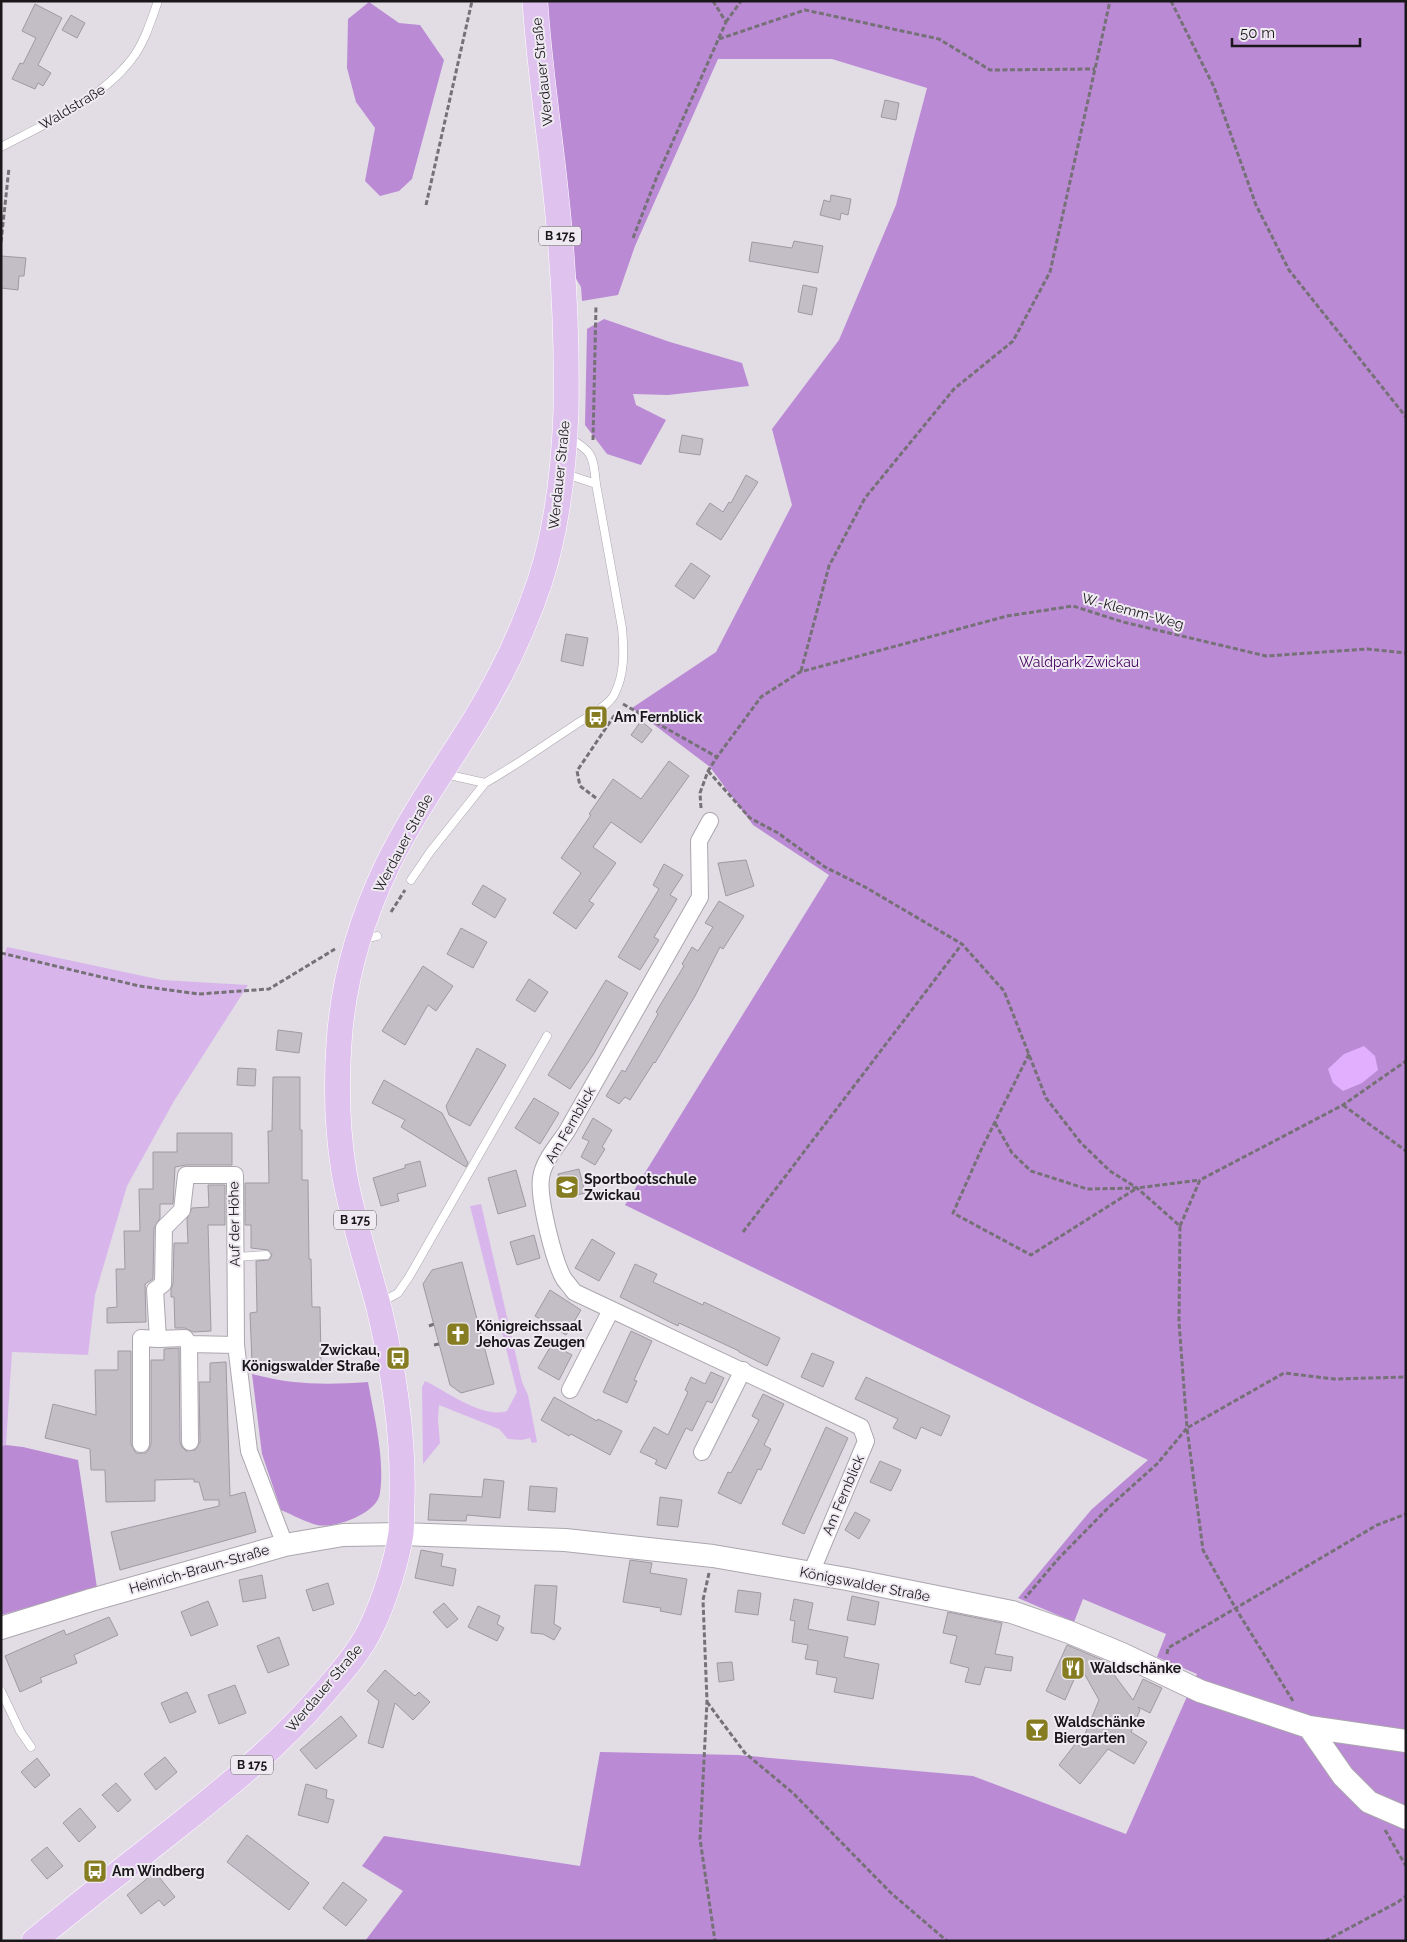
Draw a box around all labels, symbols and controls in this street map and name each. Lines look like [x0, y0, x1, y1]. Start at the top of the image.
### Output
scale bar [1232, 15, 1360, 47]
street label: Werdauer Straße [528, 17, 556, 127]
text: 50 m [1240, 24, 1275, 42]
street label: Waldstraße [36, 81, 108, 133]
road number: B 175 [539, 227, 581, 246]
street label: Werdauer Straße [545, 420, 573, 530]
street label: W.-Klemm-Weg [1080, 590, 1186, 632]
park label: Waldpark Zwickau [1019, 654, 1139, 670]
bus stop icon: Am Fernblick [583, 704, 609, 730]
place label: Am Fernblick [614, 709, 702, 725]
street label: Werdauer Straße [370, 791, 436, 895]
street label: Am Fernblick [542, 1083, 599, 1166]
place label: Sportbootschule Zwickau [584, 1171, 697, 1203]
school or university icon: Sportbootschule Zwickau [554, 1174, 580, 1200]
street label: Auf der Höhe [225, 1181, 243, 1267]
road number: B 175 [334, 1210, 376, 1230]
place label: Königreichssaal Jehovas Zeugen [476, 1318, 585, 1350]
church icon: Königreichssaal Jehovas Zeugen [445, 1321, 471, 1347]
place label: Zwickau, Königswalder Straße [242, 1342, 381, 1374]
bus stop icon: Zwickau, Königswalder Straße [385, 1345, 411, 1371]
street label: Am Fernblick [819, 1452, 867, 1538]
street label: Heinrich-Braun-Straße [127, 1541, 271, 1597]
street label: Königswalder Straße [798, 1563, 932, 1605]
street label: Werdauer Straße [283, 1641, 365, 1735]
restaurant icon: Waldschänke [1060, 1655, 1086, 1681]
place label: Waldschänke [1090, 1660, 1182, 1676]
place label: Waldschänke Biergarten [1054, 1714, 1146, 1746]
bar icon: Waldschänke Biergarten [1024, 1717, 1050, 1743]
road number: B 175 [231, 1756, 273, 1774]
bus stop icon: Am Windberg [82, 1858, 108, 1884]
place label: Am Windberg [112, 1863, 205, 1879]

